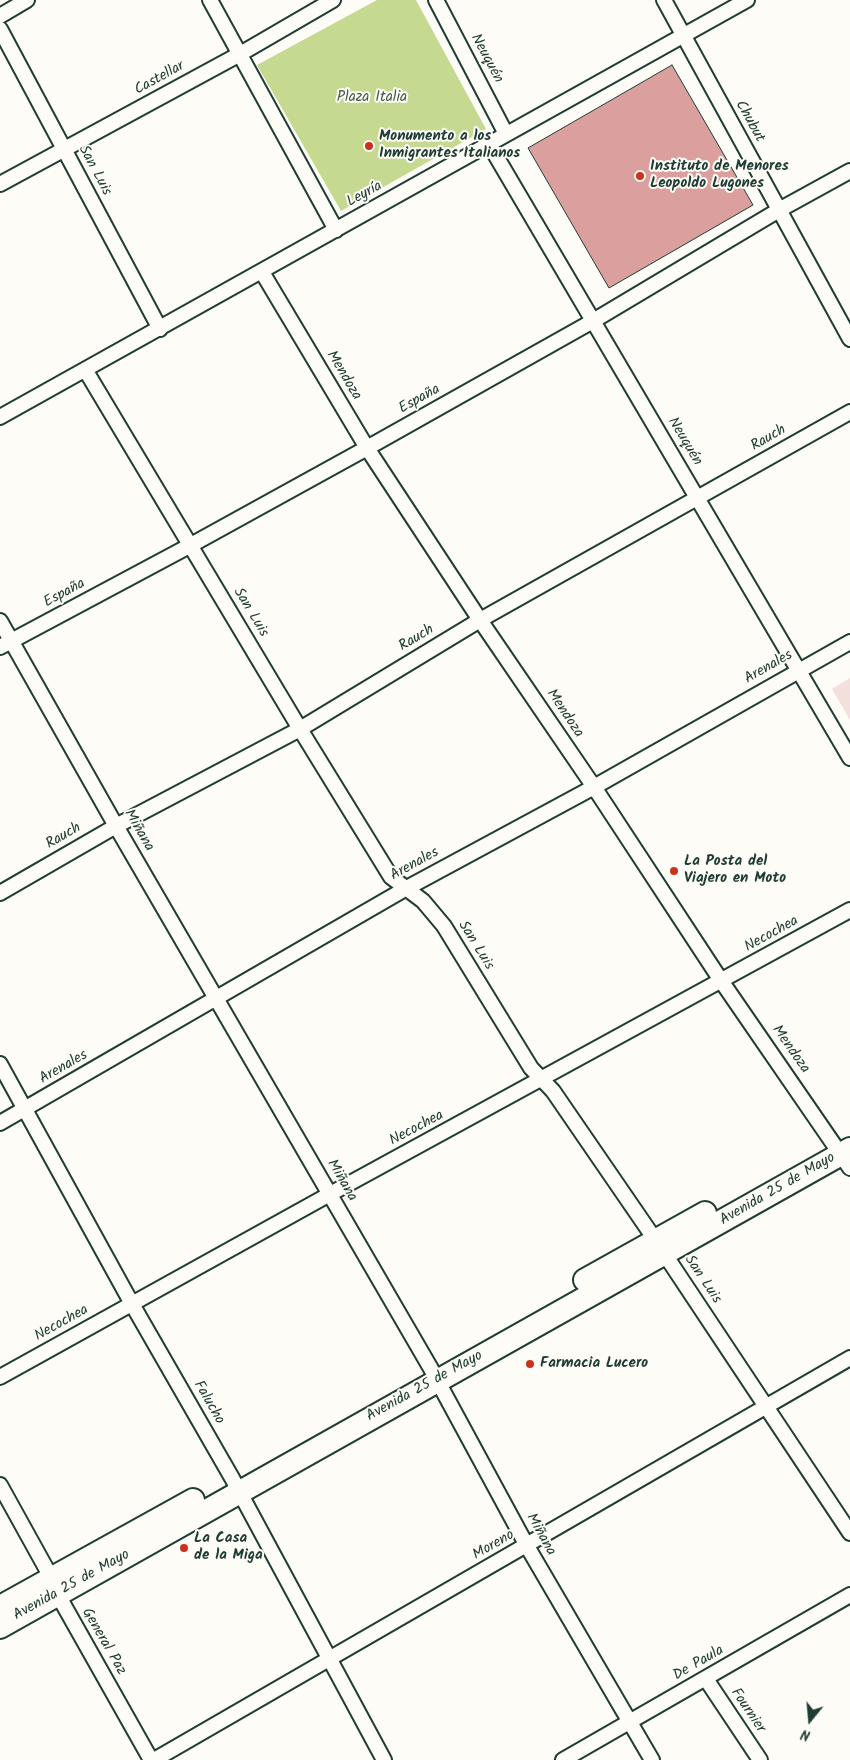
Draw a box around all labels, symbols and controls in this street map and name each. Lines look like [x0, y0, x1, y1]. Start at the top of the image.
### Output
street label: Neuquén [466, 31, 506, 87]
street label: Castellar [132, 58, 188, 100]
park label: Plaza Italia [337, 89, 407, 107]
street label: Chubut [730, 98, 768, 146]
place label: Monumento a los Inmigrantes Italianos [379, 128, 520, 163]
marker: Monumento a los Inmigrantes Italianos [363, 140, 375, 152]
street label: San Luis [73, 143, 115, 199]
place label: Instituto de Menores Leopoldo Lugones [650, 158, 789, 193]
marker: Instituto de Menores Leopoldo Lugones [634, 170, 646, 182]
street label: Leyría [344, 178, 386, 212]
street label: Mendoza [321, 348, 365, 404]
street label: España [396, 381, 444, 419]
street label: Neuquén [663, 415, 705, 469]
street label: Rauch [748, 422, 790, 456]
street label: España [41, 576, 89, 612]
street label: San Luis [228, 585, 272, 641]
street label: Rauch [396, 622, 438, 656]
street label: Arenales [742, 647, 796, 689]
street label: Mendoza [541, 686, 587, 742]
street label: Miñana [119, 807, 157, 855]
street label: Rauch [43, 820, 85, 854]
street label: Arenales [388, 844, 442, 886]
place label: La Posta del Viajero en Moto [684, 853, 786, 888]
marker: La Posta del Viajero en Moto [668, 865, 680, 877]
street label: Necochea [742, 913, 802, 957]
street label: San Luis [453, 918, 497, 974]
street label: Mendoza [767, 1023, 813, 1077]
street label: Arenales [37, 1047, 91, 1089]
street label: Necochea [387, 1107, 447, 1151]
street label: Avenida 25 de Mayo [717, 1150, 839, 1230]
street label: Miñana [322, 1157, 360, 1205]
street label: San Luis [679, 1252, 725, 1308]
street label: Necochea [32, 1302, 92, 1346]
street label: Avenida 25 de Mayo [364, 1348, 486, 1426]
place label: Farmacia Lucero [540, 1355, 648, 1373]
marker: Farmacia Lucero [524, 1358, 536, 1370]
street label: Falucho [188, 1378, 228, 1428]
street label: Miñana [521, 1511, 559, 1559]
street label: Moreno [470, 1527, 518, 1565]
place label: La Casa de la Miga [194, 1530, 263, 1565]
marker: La Casa de la Miga [178, 1542, 190, 1554]
street label: Avenida 25 de Mayo [11, 1547, 133, 1625]
street label: General Paz [77, 1605, 129, 1679]
street label: De Paula [670, 1642, 728, 1686]
street label: Fournier [726, 1685, 768, 1737]
north arrow [785, 1695, 835, 1745]
text: N [798, 1723, 813, 1746]

